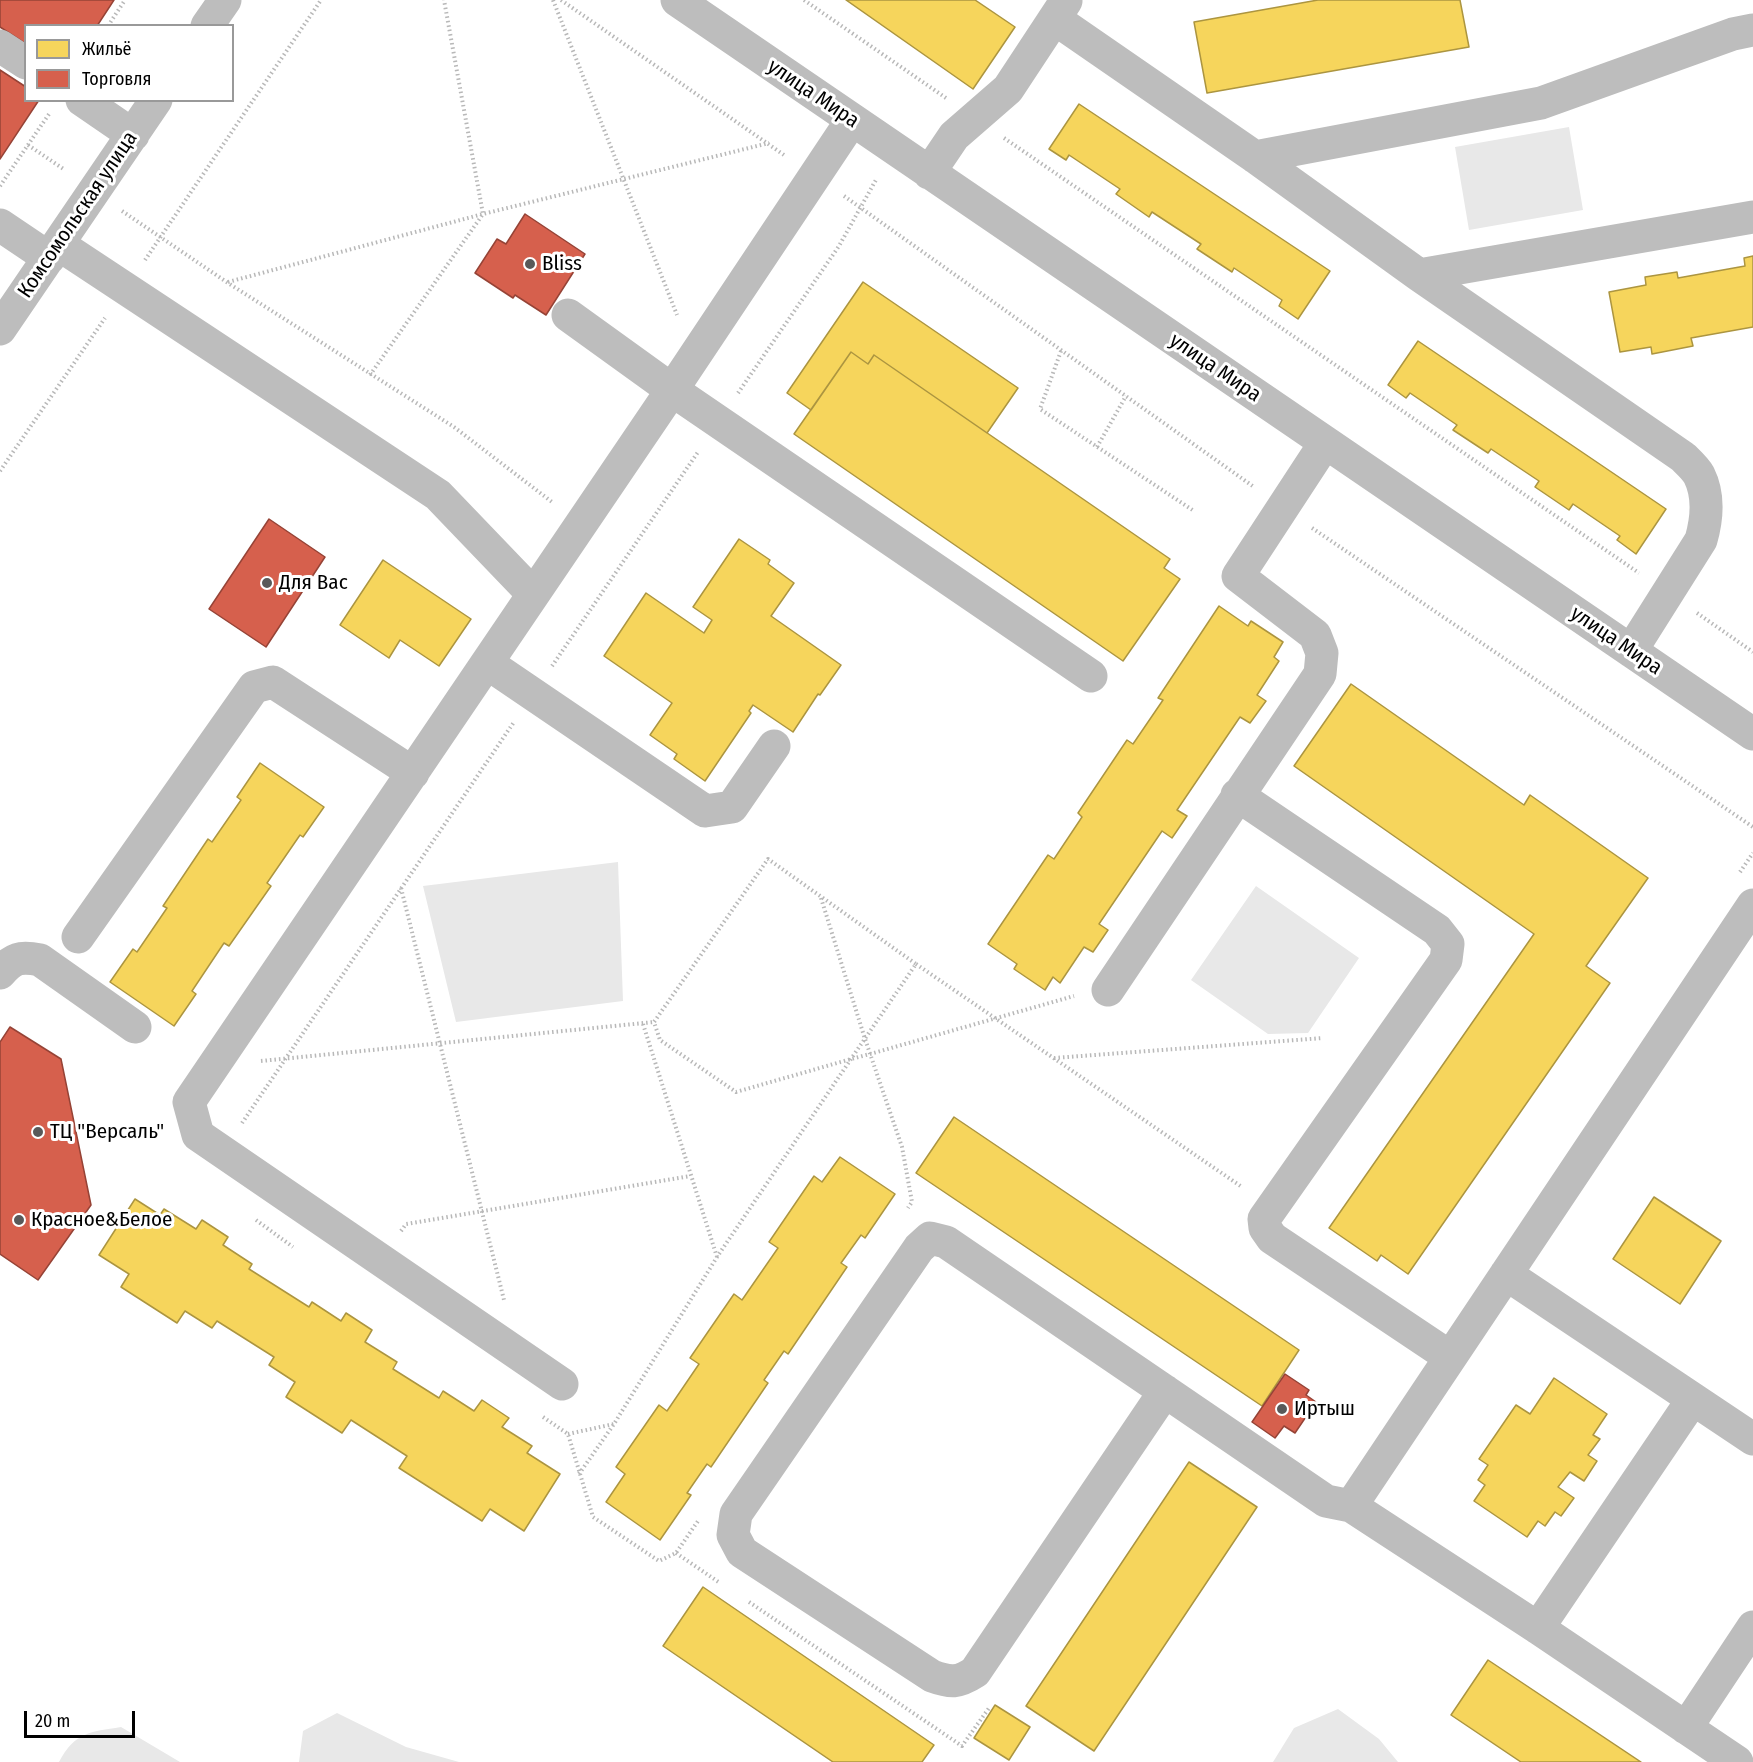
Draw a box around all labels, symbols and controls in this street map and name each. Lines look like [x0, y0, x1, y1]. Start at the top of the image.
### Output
legend [24, 24, 234, 102]
text: Жильё [82, 38, 132, 60]
street label: улица Мира [762, 54, 864, 134]
text: Торговля [82, 68, 151, 90]
street label: Комсомольская улица [13, 127, 143, 303]
place label: Bliss [542, 251, 582, 277]
marker: Bliss [523, 257, 537, 271]
street label: улица Мира [1164, 328, 1266, 408]
place label: Для Вас [279, 570, 348, 596]
marker: Для Вас [260, 576, 274, 590]
street label: улица Мира [1565, 601, 1667, 681]
place label: ТЦ "Версаль" [50, 1119, 164, 1145]
marker: ТЦ "Версаль" [31, 1125, 45, 1139]
place label: Красное&Белое [31, 1207, 172, 1233]
marker: Красное&Белое [12, 1213, 26, 1227]
place label: Иртыш [1294, 1396, 1355, 1422]
marker: Иртыш [1275, 1402, 1289, 1416]
scale bar [27, 1699, 138, 1737]
text: 20 m [35, 1710, 70, 1732]

